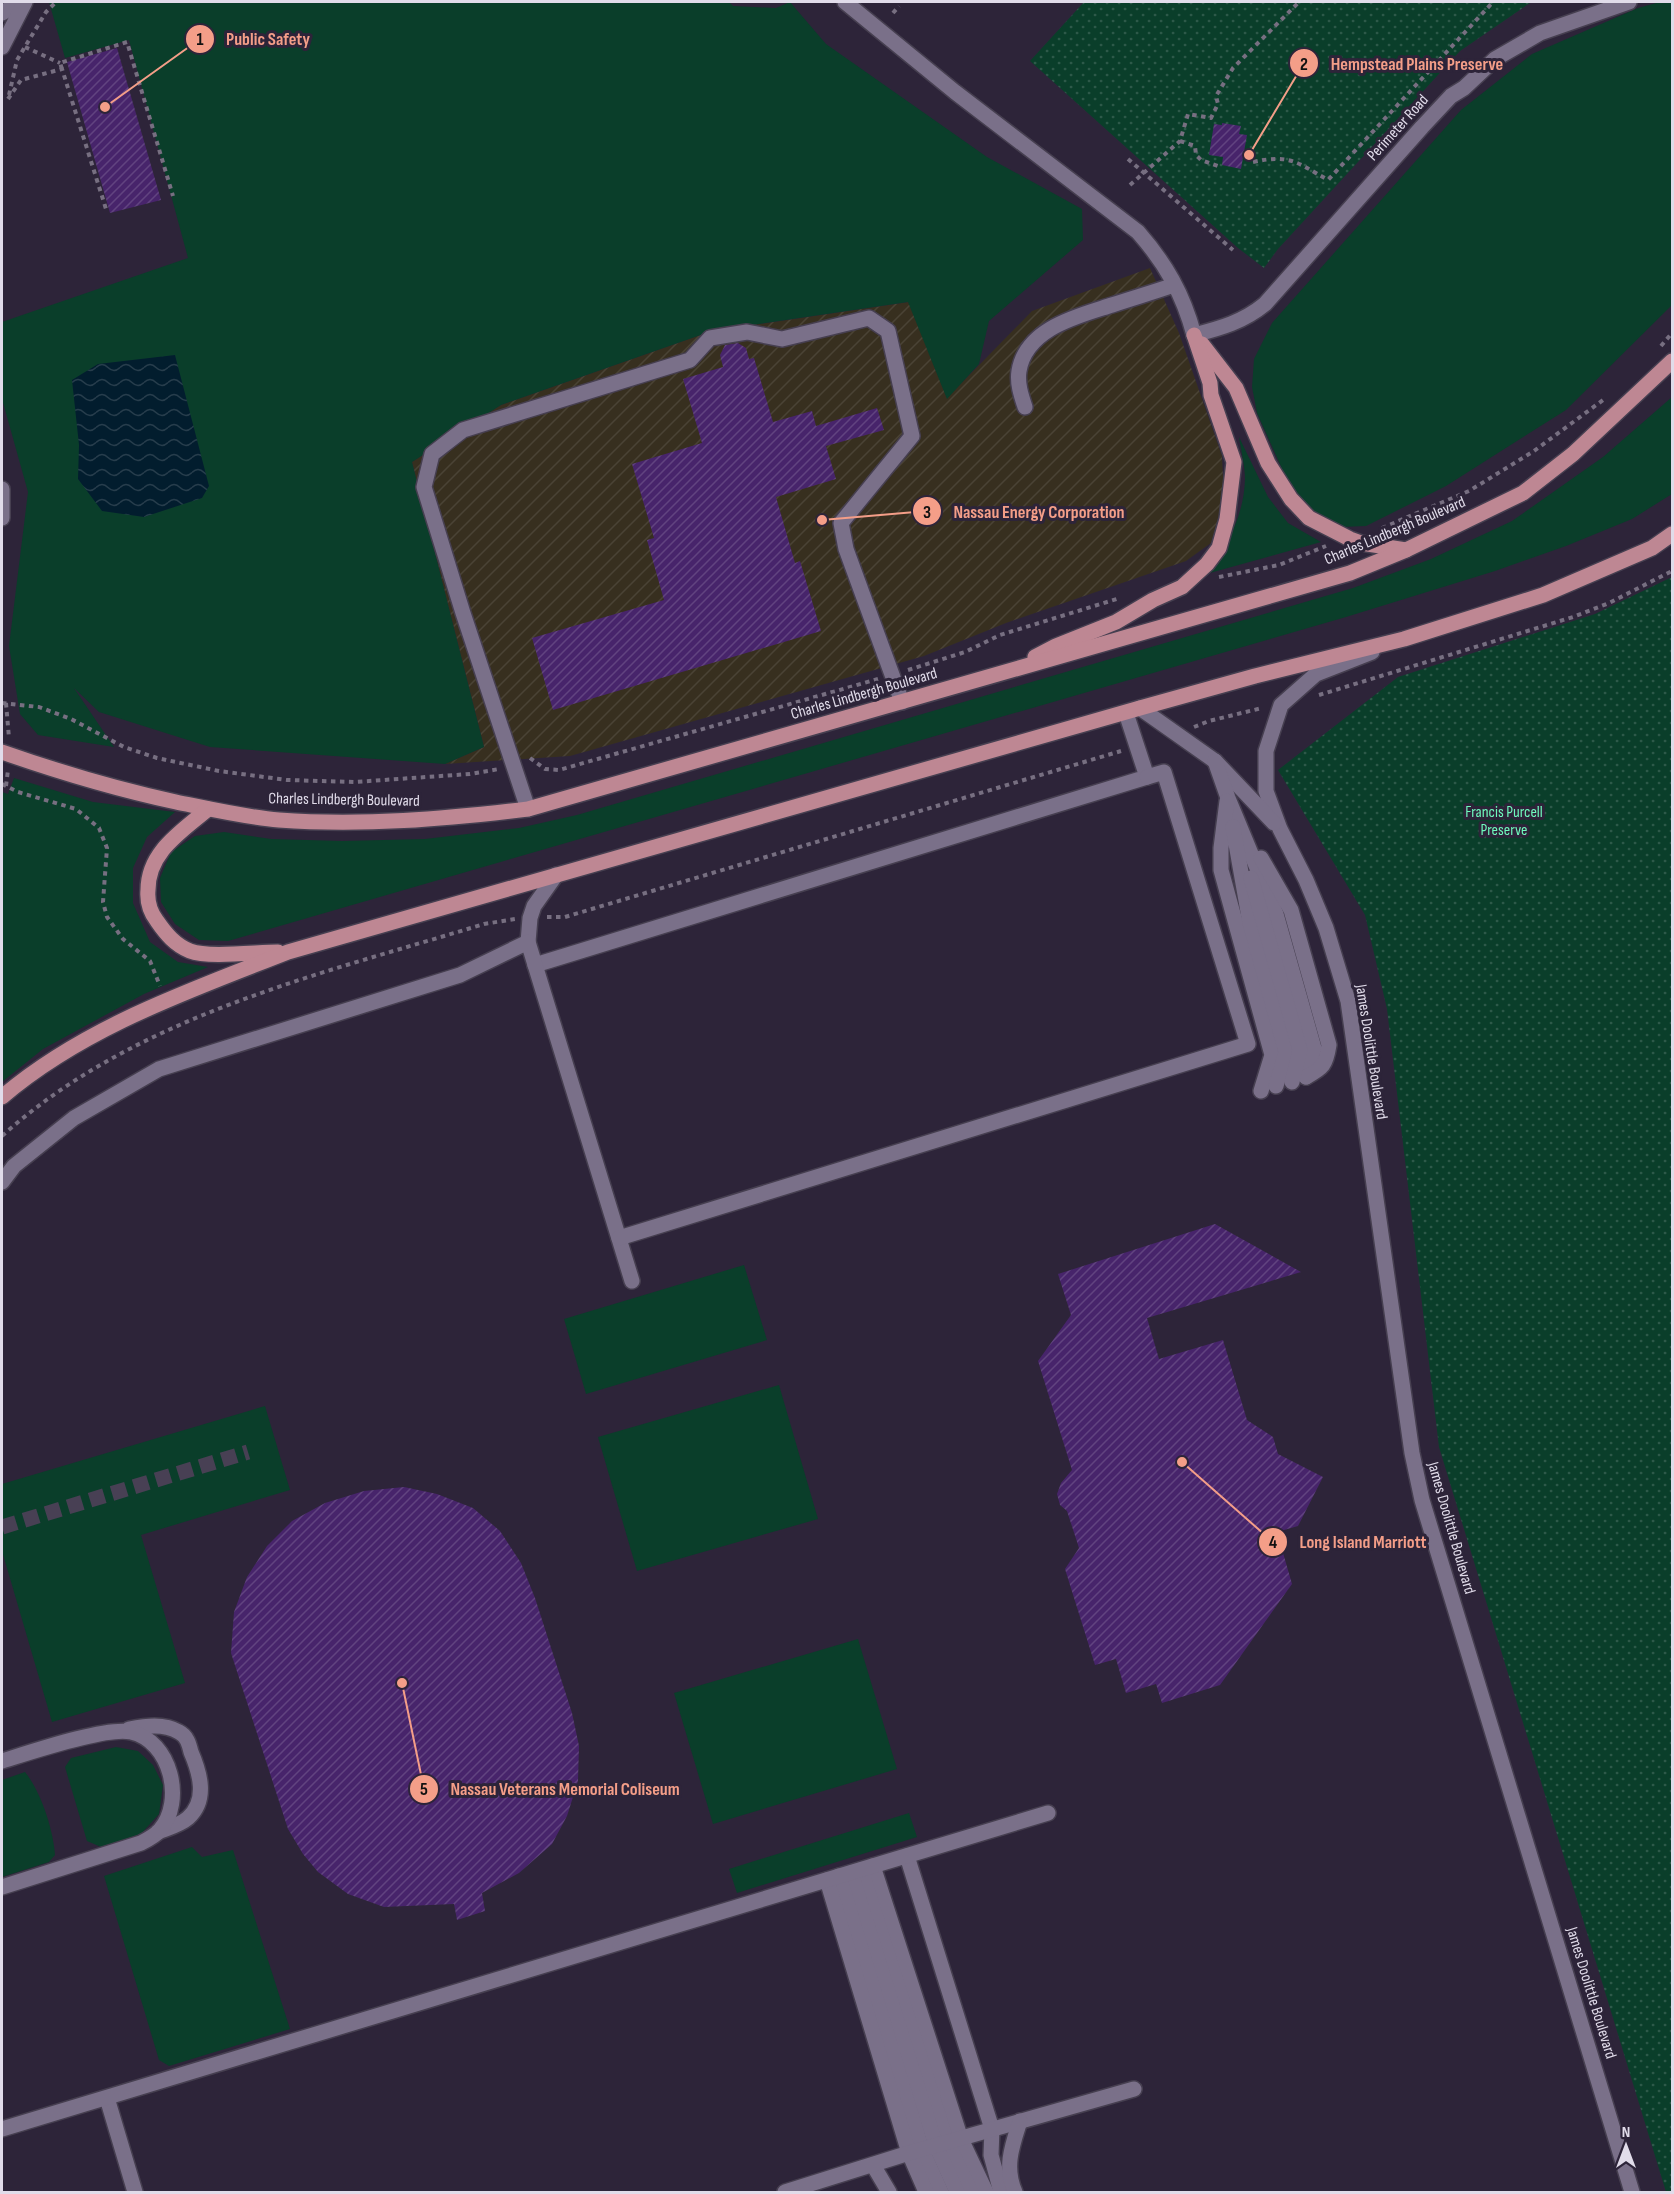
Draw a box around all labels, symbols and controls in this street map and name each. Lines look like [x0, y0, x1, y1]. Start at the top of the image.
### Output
callout: Public Safety [185, 21, 322, 57]
text: 1 [196, 29, 204, 50]
text: Public Safety [226, 29, 310, 50]
callout: Hempstead Plains Preserve [1289, 45, 1516, 81]
text: 2 [1300, 54, 1308, 75]
text: Hempstead Plains Preserve [1331, 54, 1503, 75]
street label: Perimeter Road [1363, 91, 1433, 165]
callout: Nassau Energy Corporation [912, 493, 1137, 529]
street label: Charles Lindbergh Boulevard [1322, 493, 1468, 569]
text: 3 [923, 502, 931, 523]
text: Nassau Energy Corporation [953, 502, 1125, 523]
street label: Charles Lindbergh Boulevard [789, 664, 939, 724]
street label: Charles Lindbergh Boulevard [268, 789, 420, 811]
park label: Francis Purcell Preserve [1465, 803, 1543, 840]
street label: James Doolittle Boulevard [1351, 982, 1391, 1121]
street label: James Doolittle Boulevard [1423, 1459, 1479, 1596]
callout: Long Island Marriott [1258, 1524, 1439, 1560]
text: 4 [1269, 1532, 1278, 1553]
text: Long Island Marriott [1299, 1532, 1427, 1553]
callout: Nassau Veterans Memorial Coliseum [409, 1771, 692, 1807]
text: 5 [420, 1779, 428, 1800]
text: Nassau Veterans Memorial Coliseum [450, 1779, 680, 1800]
street label: James Doolittle Boulevard [1562, 1924, 1620, 2061]
north arrow [1596, 2116, 1656, 2176]
text: N [1622, 2123, 1630, 2142]

